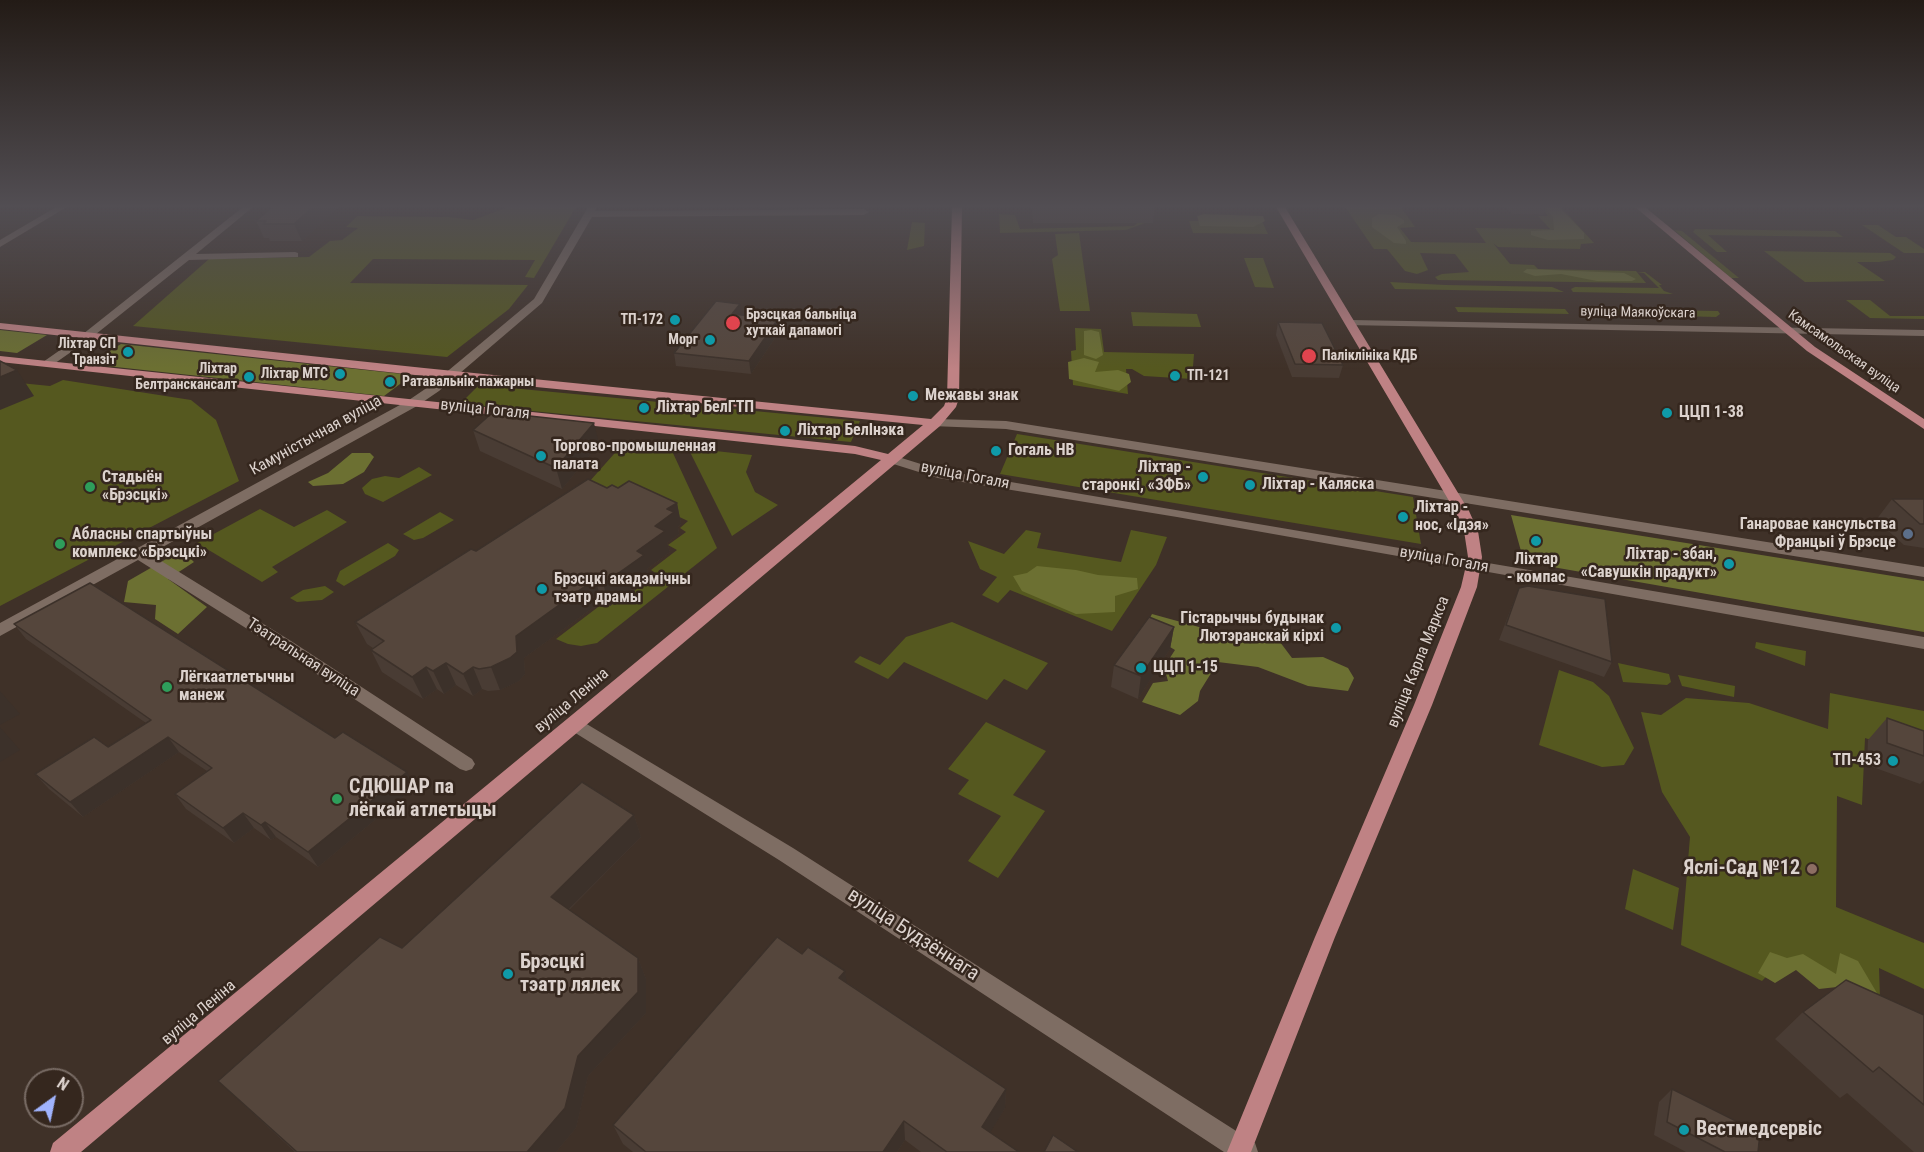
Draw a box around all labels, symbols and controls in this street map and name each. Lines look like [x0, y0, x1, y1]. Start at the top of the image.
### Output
street label: вуліца Маякоўскага [1580, 304, 1696, 322]
place label: Брэсцкая бальніца хуткай дапамогі [746, 307, 857, 340]
street label: Камсамольская вуліца [1785, 307, 1903, 397]
place label: ТП-172 [621, 312, 663, 328]
marker: ТП-172 [668, 313, 682, 327]
marker: Брэсцкая бальніца хуткай дапамогі [724, 314, 742, 332]
place label: Морг [668, 332, 698, 348]
marker: Морг [703, 333, 717, 347]
place label: Ліхтар СП Транзіт [58, 336, 116, 368]
marker: Ліхтар СП Транзіт [121, 345, 135, 359]
marker: Паліклініка КДБ [1300, 347, 1318, 365]
place label: Паліклініка КДБ [1322, 348, 1417, 364]
place label: Ліхтар Белтранскансалт [135, 361, 237, 394]
place label: Ліхтар МТС [261, 366, 328, 382]
marker: Ліхтар МТС [333, 367, 347, 381]
place label: ТП-121 [1187, 368, 1229, 384]
marker: ТП-121 [1168, 369, 1182, 383]
marker: Ліхтар Белтранскансалт [242, 370, 256, 384]
place label: Ратавальнік-пажарны [402, 374, 534, 390]
marker: Ратавальнік-пажарны [383, 375, 397, 389]
place label: Межавы знак [925, 386, 1019, 406]
marker: Межавы знак [906, 389, 920, 403]
street label: Камуністычная вуліца [247, 392, 385, 480]
street label: вуліца Гогаля [439, 396, 531, 424]
place label: Ліхтар БелГТП [656, 398, 754, 418]
marker: Ліхтар БелГТП [637, 401, 651, 415]
place label: ЦЦП 1-38 [1679, 403, 1744, 423]
marker: ЦЦП 1-38 [1660, 406, 1674, 420]
place label: Ліхтар БелІнэка [797, 421, 904, 441]
marker: Ліхтар БелІнэка [778, 424, 792, 438]
place label: Торгово-промышленная палата [553, 437, 716, 475]
place label: Гогаль НВ [1008, 441, 1074, 461]
marker: Гогаль НВ [989, 444, 1003, 458]
marker: Торгово-промышленная палата [534, 449, 548, 463]
street label: вуліца Гогаля [919, 458, 1011, 494]
place label: Ліхтар - старонкі, «ЗФБ» [1082, 458, 1191, 496]
place label: Стадыён «Брэсцкі» [102, 468, 168, 506]
marker: Ліхтар - старонкі, «ЗФБ» [1196, 470, 1210, 484]
place label: Ліхтар - Каляска [1262, 475, 1374, 495]
marker: Ліхтар - Каляска [1243, 478, 1257, 492]
marker: Стадыён «Брэсцкі» [83, 480, 97, 494]
place label: Ліхтар - нос, «Ідэя» [1415, 498, 1489, 536]
marker: Ліхтар - нос, «Ідэя» [1396, 510, 1410, 524]
place label: Ганаровае кансульства Францыі ў Брэсце [1740, 515, 1896, 553]
place label: Абласны спартыўны комплекс «Брэсцкі» [72, 525, 212, 563]
marker: Ганаровае кансульства Францыі ў Брэсце [1901, 527, 1915, 541]
marker: Ліхтар - компас [1529, 534, 1543, 548]
marker: Абласны спартыўны комплекс «Брэсцкі» [53, 537, 67, 551]
street label: вуліца Гогаля [1398, 543, 1490, 577]
place label: Ліхтар - збан, «Савушкін прадукт» [1581, 545, 1717, 583]
place label: Ліхтар - компас [1507, 550, 1565, 588]
marker: Ліхтар - збан, «Савушкін прадукт» [1722, 557, 1736, 571]
place label: Брэсцкі акадэмічны тэатр драмы [554, 570, 691, 608]
marker: Брэсцкі акадэмічны тэатр драмы [535, 582, 549, 596]
street label: вуліца Карла Маркса [1384, 593, 1454, 731]
place label: Гістарычны будынак Лютэранскай кірхі [1180, 609, 1324, 647]
street label: Тэатральная вуліца [243, 615, 363, 701]
marker: Гістарычны будынак Лютэранскай кірхі [1329, 621, 1343, 635]
place label: ЦЦП 1-15 [1153, 658, 1218, 678]
marker: ЦЦП 1-15 [1134, 661, 1148, 675]
street label: вуліца Леніна [531, 664, 613, 738]
place label: Лёгкаатлетычны манеж [179, 668, 294, 706]
marker: Лёгкаатлетычны манеж [160, 680, 174, 694]
place label: ТП-453 [1832, 751, 1881, 771]
marker: ТП-453 [1886, 754, 1900, 768]
place label: СДЮШАР па лёгкай атлетыцы [349, 776, 497, 823]
marker: СДЮШАР па лёгкай атлетыцы [330, 792, 344, 806]
place label: Яслі-Сад №12 [1684, 857, 1800, 881]
marker: Яслі-Сад №12 [1805, 862, 1819, 876]
street label: вуліца Будзённага [843, 884, 983, 986]
place label: Брэсцкі тэатр лялек [520, 951, 621, 998]
marker: Брэсцкі тэатр лялек [501, 967, 515, 981]
street label: вуліца Леніна [158, 976, 240, 1050]
north arrow [24, 1068, 84, 1128]
text: N [54, 1074, 72, 1095]
place label: Вестмедсервіс [1696, 1118, 1822, 1142]
marker: Вестмедсервіс [1677, 1123, 1691, 1137]

